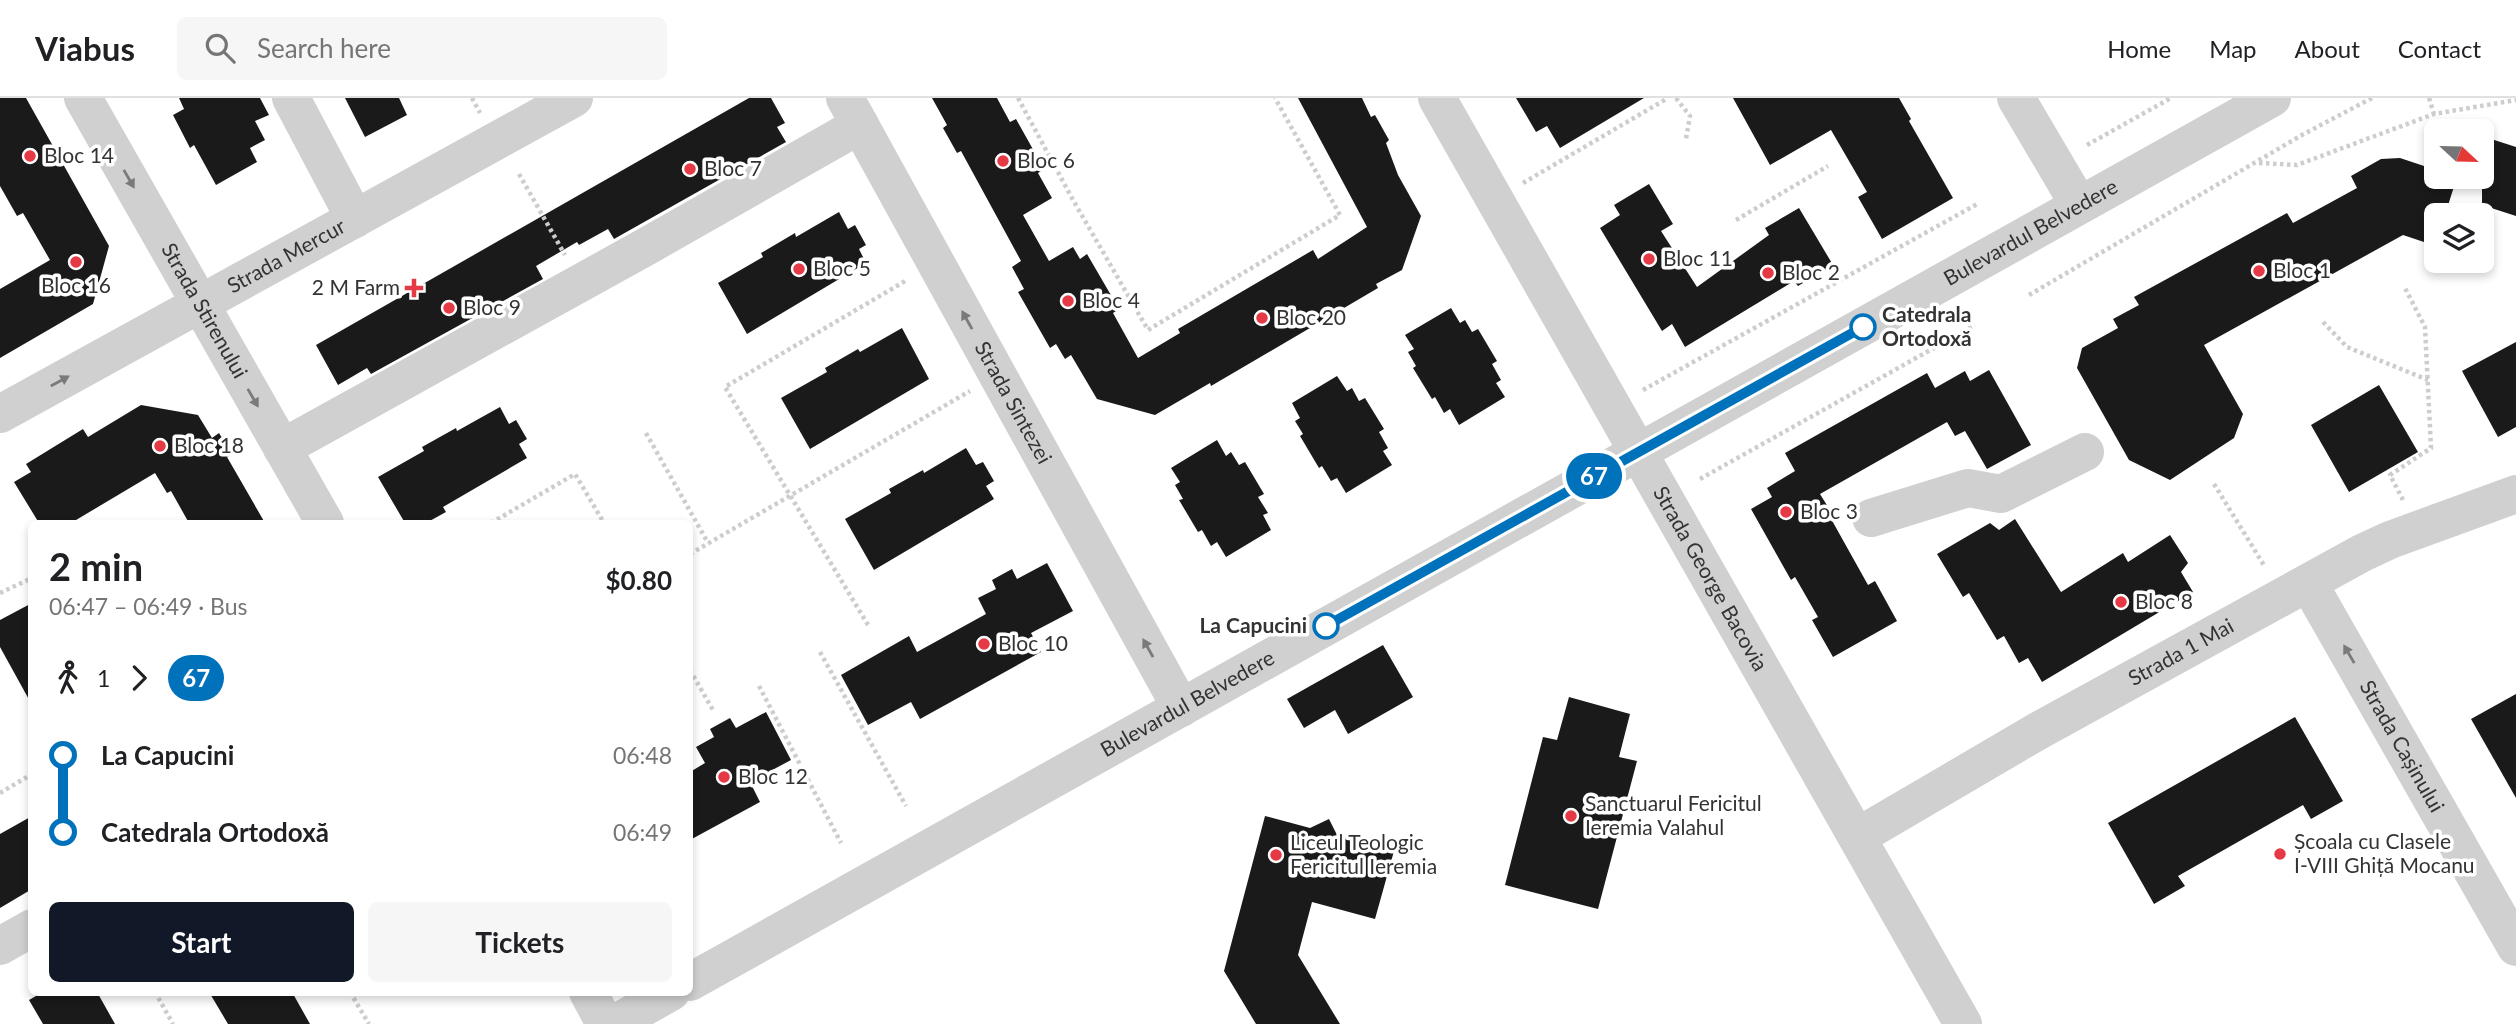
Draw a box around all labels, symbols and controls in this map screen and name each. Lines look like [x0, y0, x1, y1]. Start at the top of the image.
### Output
search box [177, 17, 667, 80]
text: Viabus [35, 28, 135, 68]
icon: search [201, 29, 239, 67]
text: Search here [257, 32, 391, 64]
text: Home [2107, 34, 2171, 63]
text: Map [2209, 34, 2257, 63]
text: About [2295, 34, 2360, 63]
text: Contact [2398, 34, 2481, 63]
north arrow [2424, 119, 2494, 189]
map controls [2424, 119, 2494, 273]
place label: Bloc 14 [44, 142, 114, 167]
place label: Bloc 6 [1017, 147, 1075, 172]
marker: Bloc 14 [22, 148, 38, 164]
marker: Bloc 6 [995, 153, 1011, 169]
place label: Bloc 7 [704, 155, 762, 180]
marker: Bloc 7 [682, 161, 698, 177]
one-way arrow [123, 169, 135, 188]
street label: Bulevardul Belvedere [1939, 173, 2121, 290]
button: layers [2424, 203, 2494, 273]
street label: Strada Mercur [222, 212, 349, 297]
street label: Strada Stirenului [157, 238, 254, 382]
place label: Bloc 11 [1663, 245, 1733, 270]
marker: Bloc 11 [1641, 251, 1657, 267]
marker: Bloc 16 [68, 254, 84, 270]
place label: Bloc 5 [813, 255, 871, 280]
place label: Bloc 1 [2273, 257, 2331, 282]
place label: Bloc 2 [1782, 259, 1840, 284]
marker: Bloc 5 [791, 261, 807, 277]
marker: Bloc 1 [2251, 263, 2267, 279]
marker: Bloc 2 [1760, 265, 1776, 281]
place label: Bloc 16 [41, 272, 111, 297]
place label: 2 M Farm [312, 274, 400, 299]
marker: 2 M Farm [406, 280, 422, 296]
place label: Bloc 4 [1082, 287, 1140, 312]
marker: Bloc 4 [1060, 293, 1076, 309]
place label: Bloc 9 [463, 294, 521, 319]
marker: Bloc 9 [441, 300, 457, 316]
place label: Catedrala Ortodoxă [1882, 301, 1972, 350]
place label: Bloc 20 [1276, 304, 1346, 329]
one-way arrow [961, 310, 973, 330]
marker: Bloc 20 [1254, 310, 1270, 326]
marker: Catedrala Ortodoxă [1850, 314, 1876, 340]
street label: Strada Sintezei [970, 337, 1058, 468]
one-way arrow [50, 375, 70, 387]
one-way arrow [247, 388, 260, 407]
place label: Bloc 18 [174, 432, 244, 457]
marker: Bloc 18 [152, 438, 168, 454]
line badge: 67 [1562, 453, 1626, 499]
text: 67 [1580, 461, 1608, 490]
street label: Strada George Bacovia [1649, 481, 1774, 675]
place label: Bloc 3 [1800, 498, 1858, 523]
marker: Bloc 3 [1778, 504, 1794, 520]
text: 2 min [49, 543, 143, 589]
text: $0.80 [606, 564, 672, 596]
place label: Bloc 8 [2135, 588, 2193, 613]
text: 06:47 – 06:49 · Bus [49, 592, 248, 620]
marker: Bloc 8 [2113, 594, 2129, 610]
place label: La Capucini [1199, 612, 1307, 637]
street label: Strada 1 Mai [2123, 612, 2237, 690]
marker: La Capucini [1313, 613, 1339, 639]
place label: Bloc 10 [998, 630, 1068, 655]
marker: Bloc 10 [976, 636, 992, 652]
one-way arrow [1142, 638, 1154, 657]
street label: Bulevardul Belvedere [1095, 644, 1278, 761]
one-way arrow [2343, 644, 2355, 663]
icon: walk [49, 659, 87, 697]
icon: forward [120, 659, 158, 697]
text: 67 [182, 663, 210, 692]
text: 1 [97, 664, 110, 692]
street label: Strada Cașinului [2355, 675, 2450, 816]
text: La Capucini [101, 739, 234, 771]
text: 06:48 [613, 741, 672, 769]
place label: Bloc 12 [738, 763, 808, 788]
marker: Bloc 12 [716, 769, 732, 785]
place label: Sanctuarul Fericitul Ieremia Valahul [1585, 790, 1762, 839]
marker: Sanctuarul Fericitul Ieremia Valahul [1563, 808, 1579, 824]
text: Catedrala Ortodoxă [101, 816, 329, 848]
text: 06:49 [613, 818, 672, 846]
place label: Școala cu Clasele I-VIII Ghiță Mocanu [2294, 828, 2475, 877]
place label: Liceul Teologic Fericitul Ieremia [1290, 829, 1437, 878]
marker: Școala cu Clasele I-VIII Ghiță Mocanu [2272, 846, 2288, 862]
marker: Liceul Teologic Fericitul Ieremia [1268, 847, 1284, 863]
button: Start [49, 902, 354, 982]
button: Tickets [368, 902, 672, 982]

